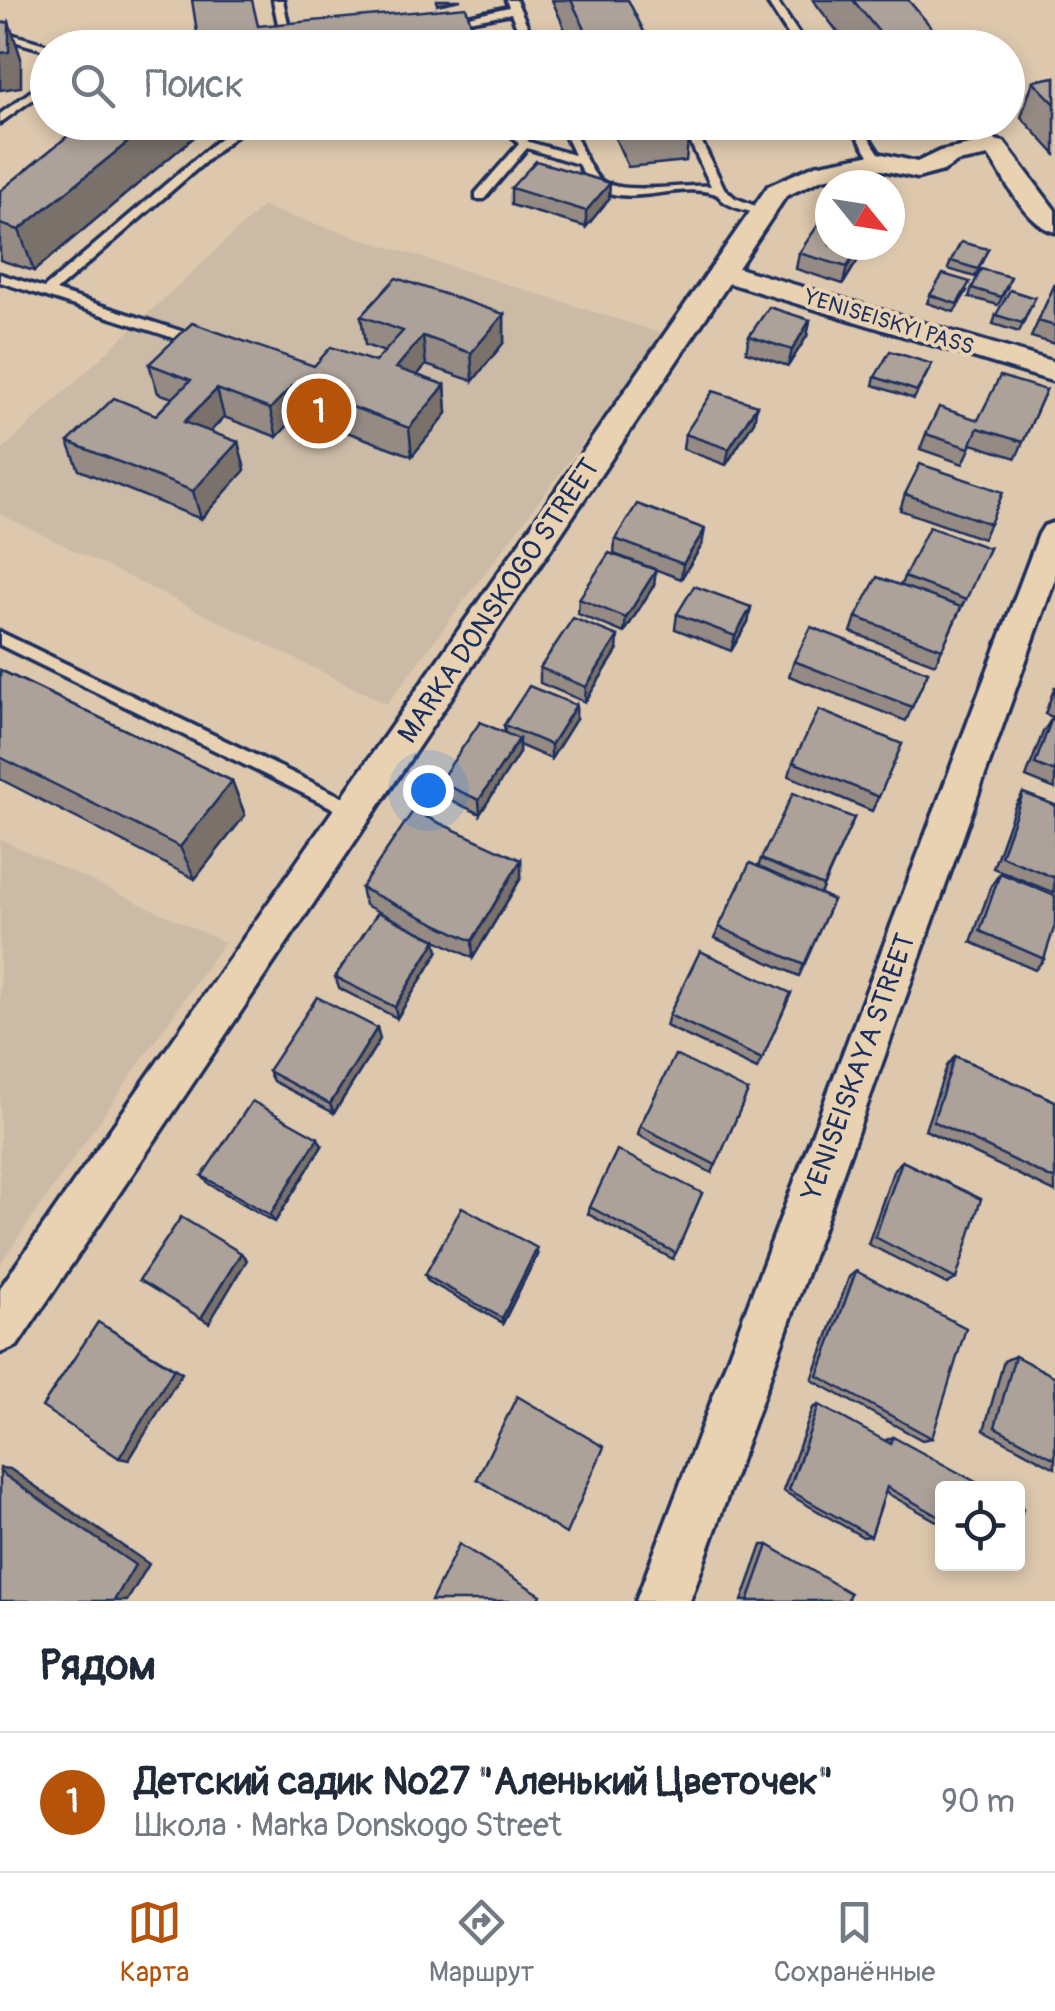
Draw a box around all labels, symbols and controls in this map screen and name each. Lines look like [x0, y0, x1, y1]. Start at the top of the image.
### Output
search box [30, 30, 1025, 140]
icon: search [65, 58, 120, 113]
text: Поиск [145, 61, 244, 109]
north arrow [815, 170, 905, 260]
street label: YENISEISKYI PASS [800, 283, 977, 361]
pin: 1 [286, 374, 352, 448]
street label: MARKA DONSKOGO STREET [391, 452, 607, 750]
your location [403, 765, 454, 816]
street label: YENISEISKAYA STREET [794, 929, 924, 1206]
map controls [935, 1481, 1025, 1571]
button: locate [935, 1481, 1025, 1571]
text: Рядом [40, 1640, 156, 1692]
text: Детский садик №27 "Аленький Цветочек" [135, 1758, 833, 1806]
text: 1 [66, 1782, 79, 1822]
text: 90 m [941, 1782, 1015, 1822]
text: Школа · Marka Donskogo Street [135, 1806, 562, 1846]
tab: Карта [120, 1895, 189, 1990]
tab: Маршрут [429, 1895, 534, 1990]
tab: Сохранённые [774, 1895, 935, 1990]

